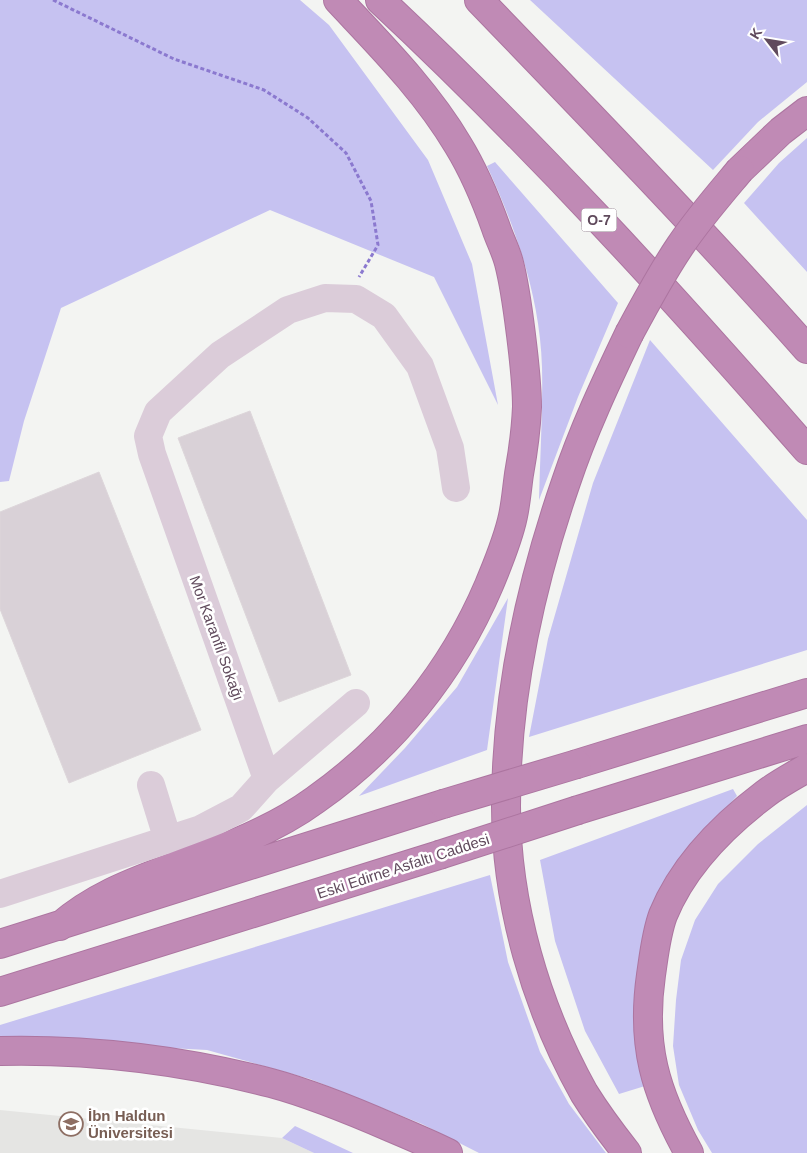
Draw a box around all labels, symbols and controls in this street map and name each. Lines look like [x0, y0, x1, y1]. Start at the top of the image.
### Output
north arrow [742, 15, 792, 65]
text: K [746, 25, 765, 42]
road number: O-7 [582, 208, 616, 232]
street label: Mor Karanfil Sokağı [186, 573, 248, 703]
street label: Eski Edirne Asfaltı Caddesi [315, 830, 491, 902]
place label: İbn Haldun Üniversitesi [88, 1107, 173, 1141]
school or university icon: İbn Haldun Üniversitesi [58, 1111, 84, 1137]

